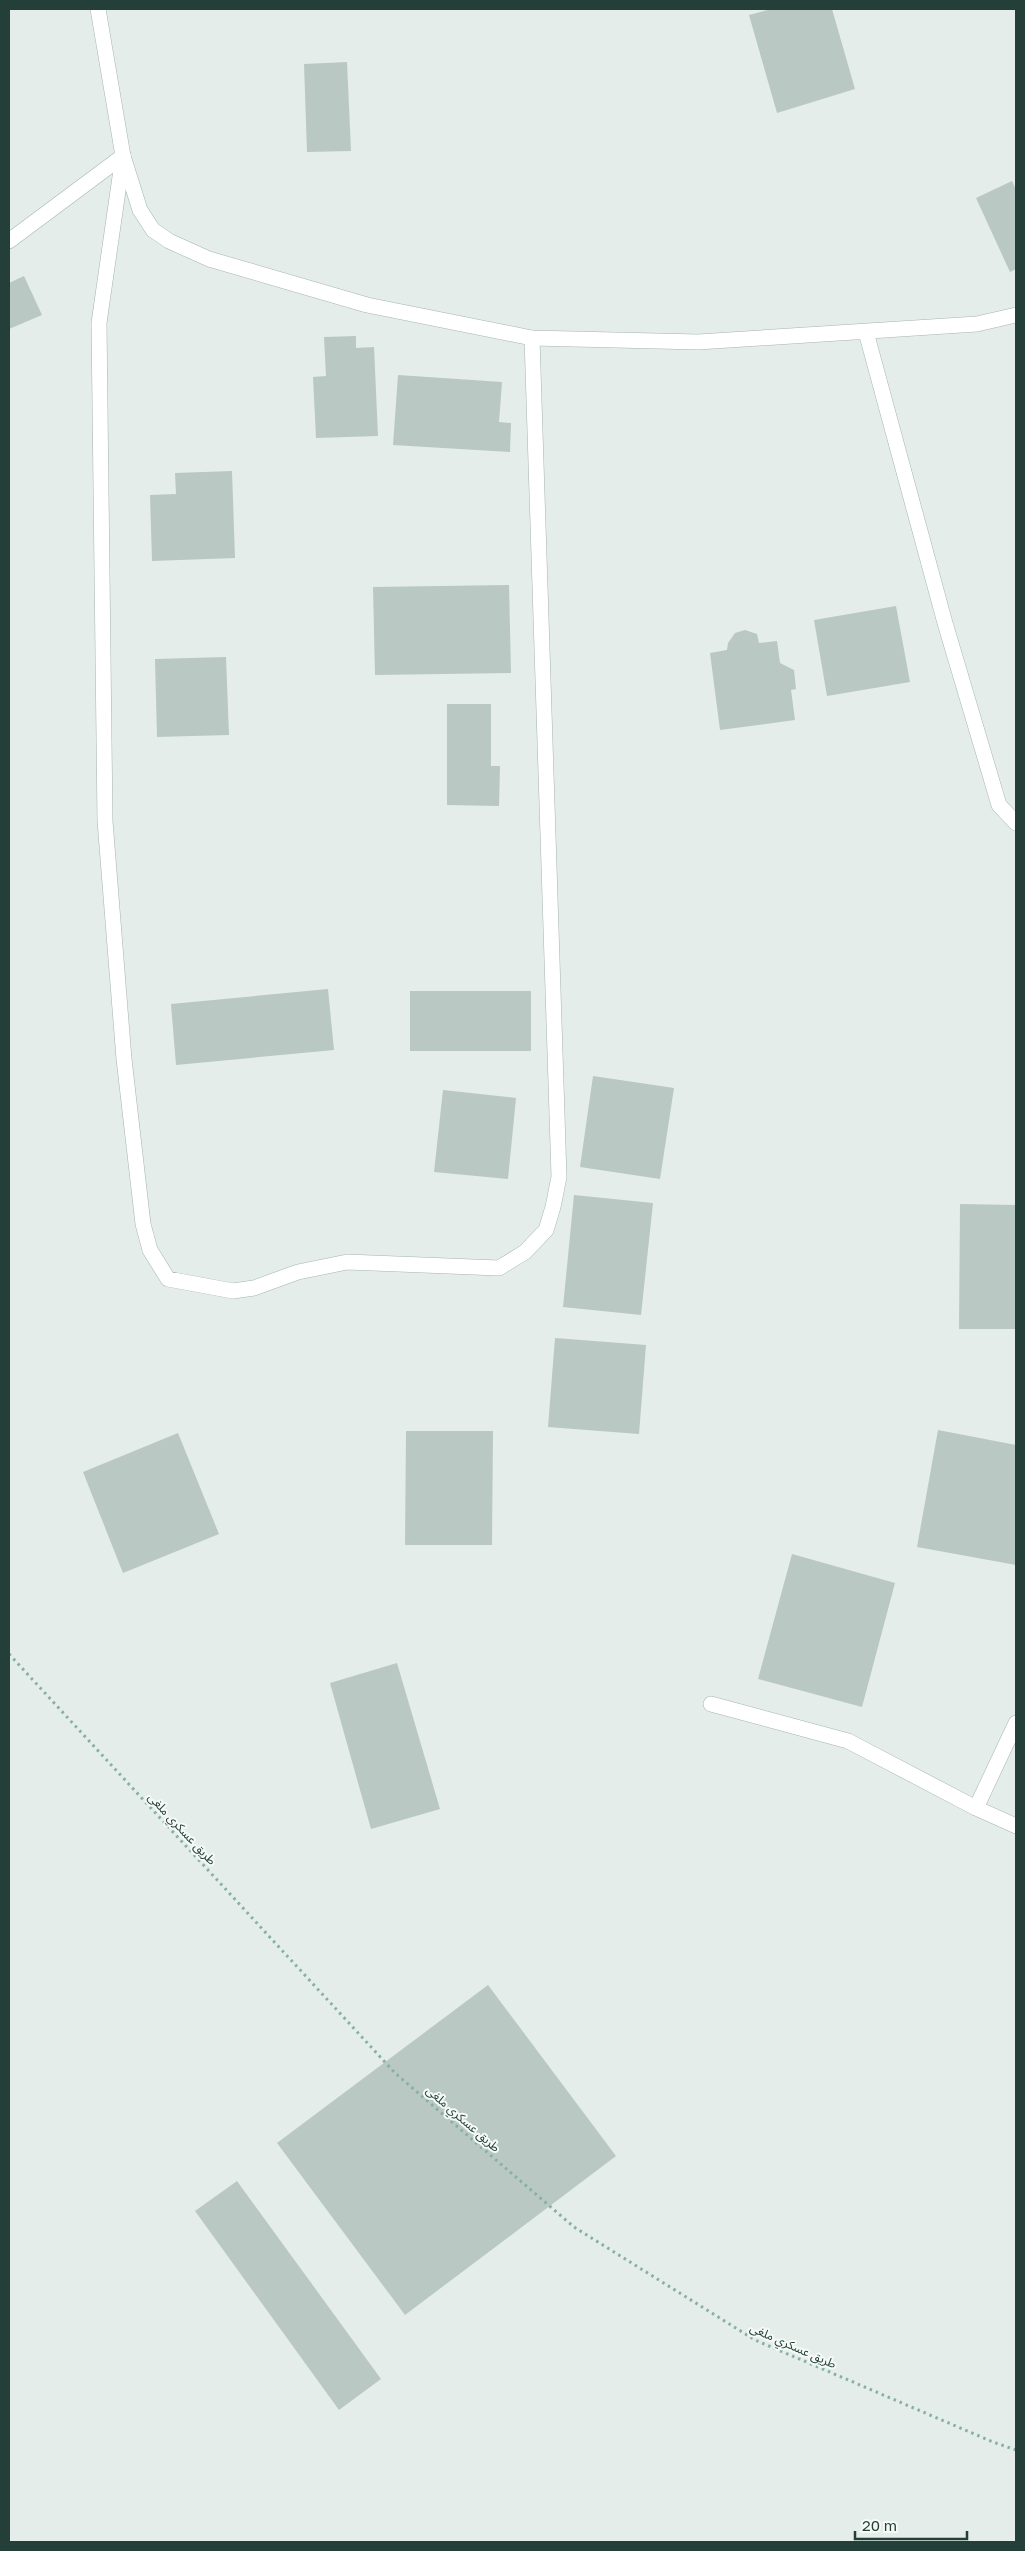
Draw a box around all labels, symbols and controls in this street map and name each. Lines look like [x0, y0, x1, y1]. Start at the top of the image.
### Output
street label: طريق عسكري ملغى [143, 1790, 220, 1870]
street label: طريق عسكري ملغى [421, 2082, 503, 2157]
street label: طريق عسكري ملغى [747, 2320, 839, 2374]
scale bar [855, 2508, 968, 2540]
text: 20 m [862, 2516, 897, 2534]

